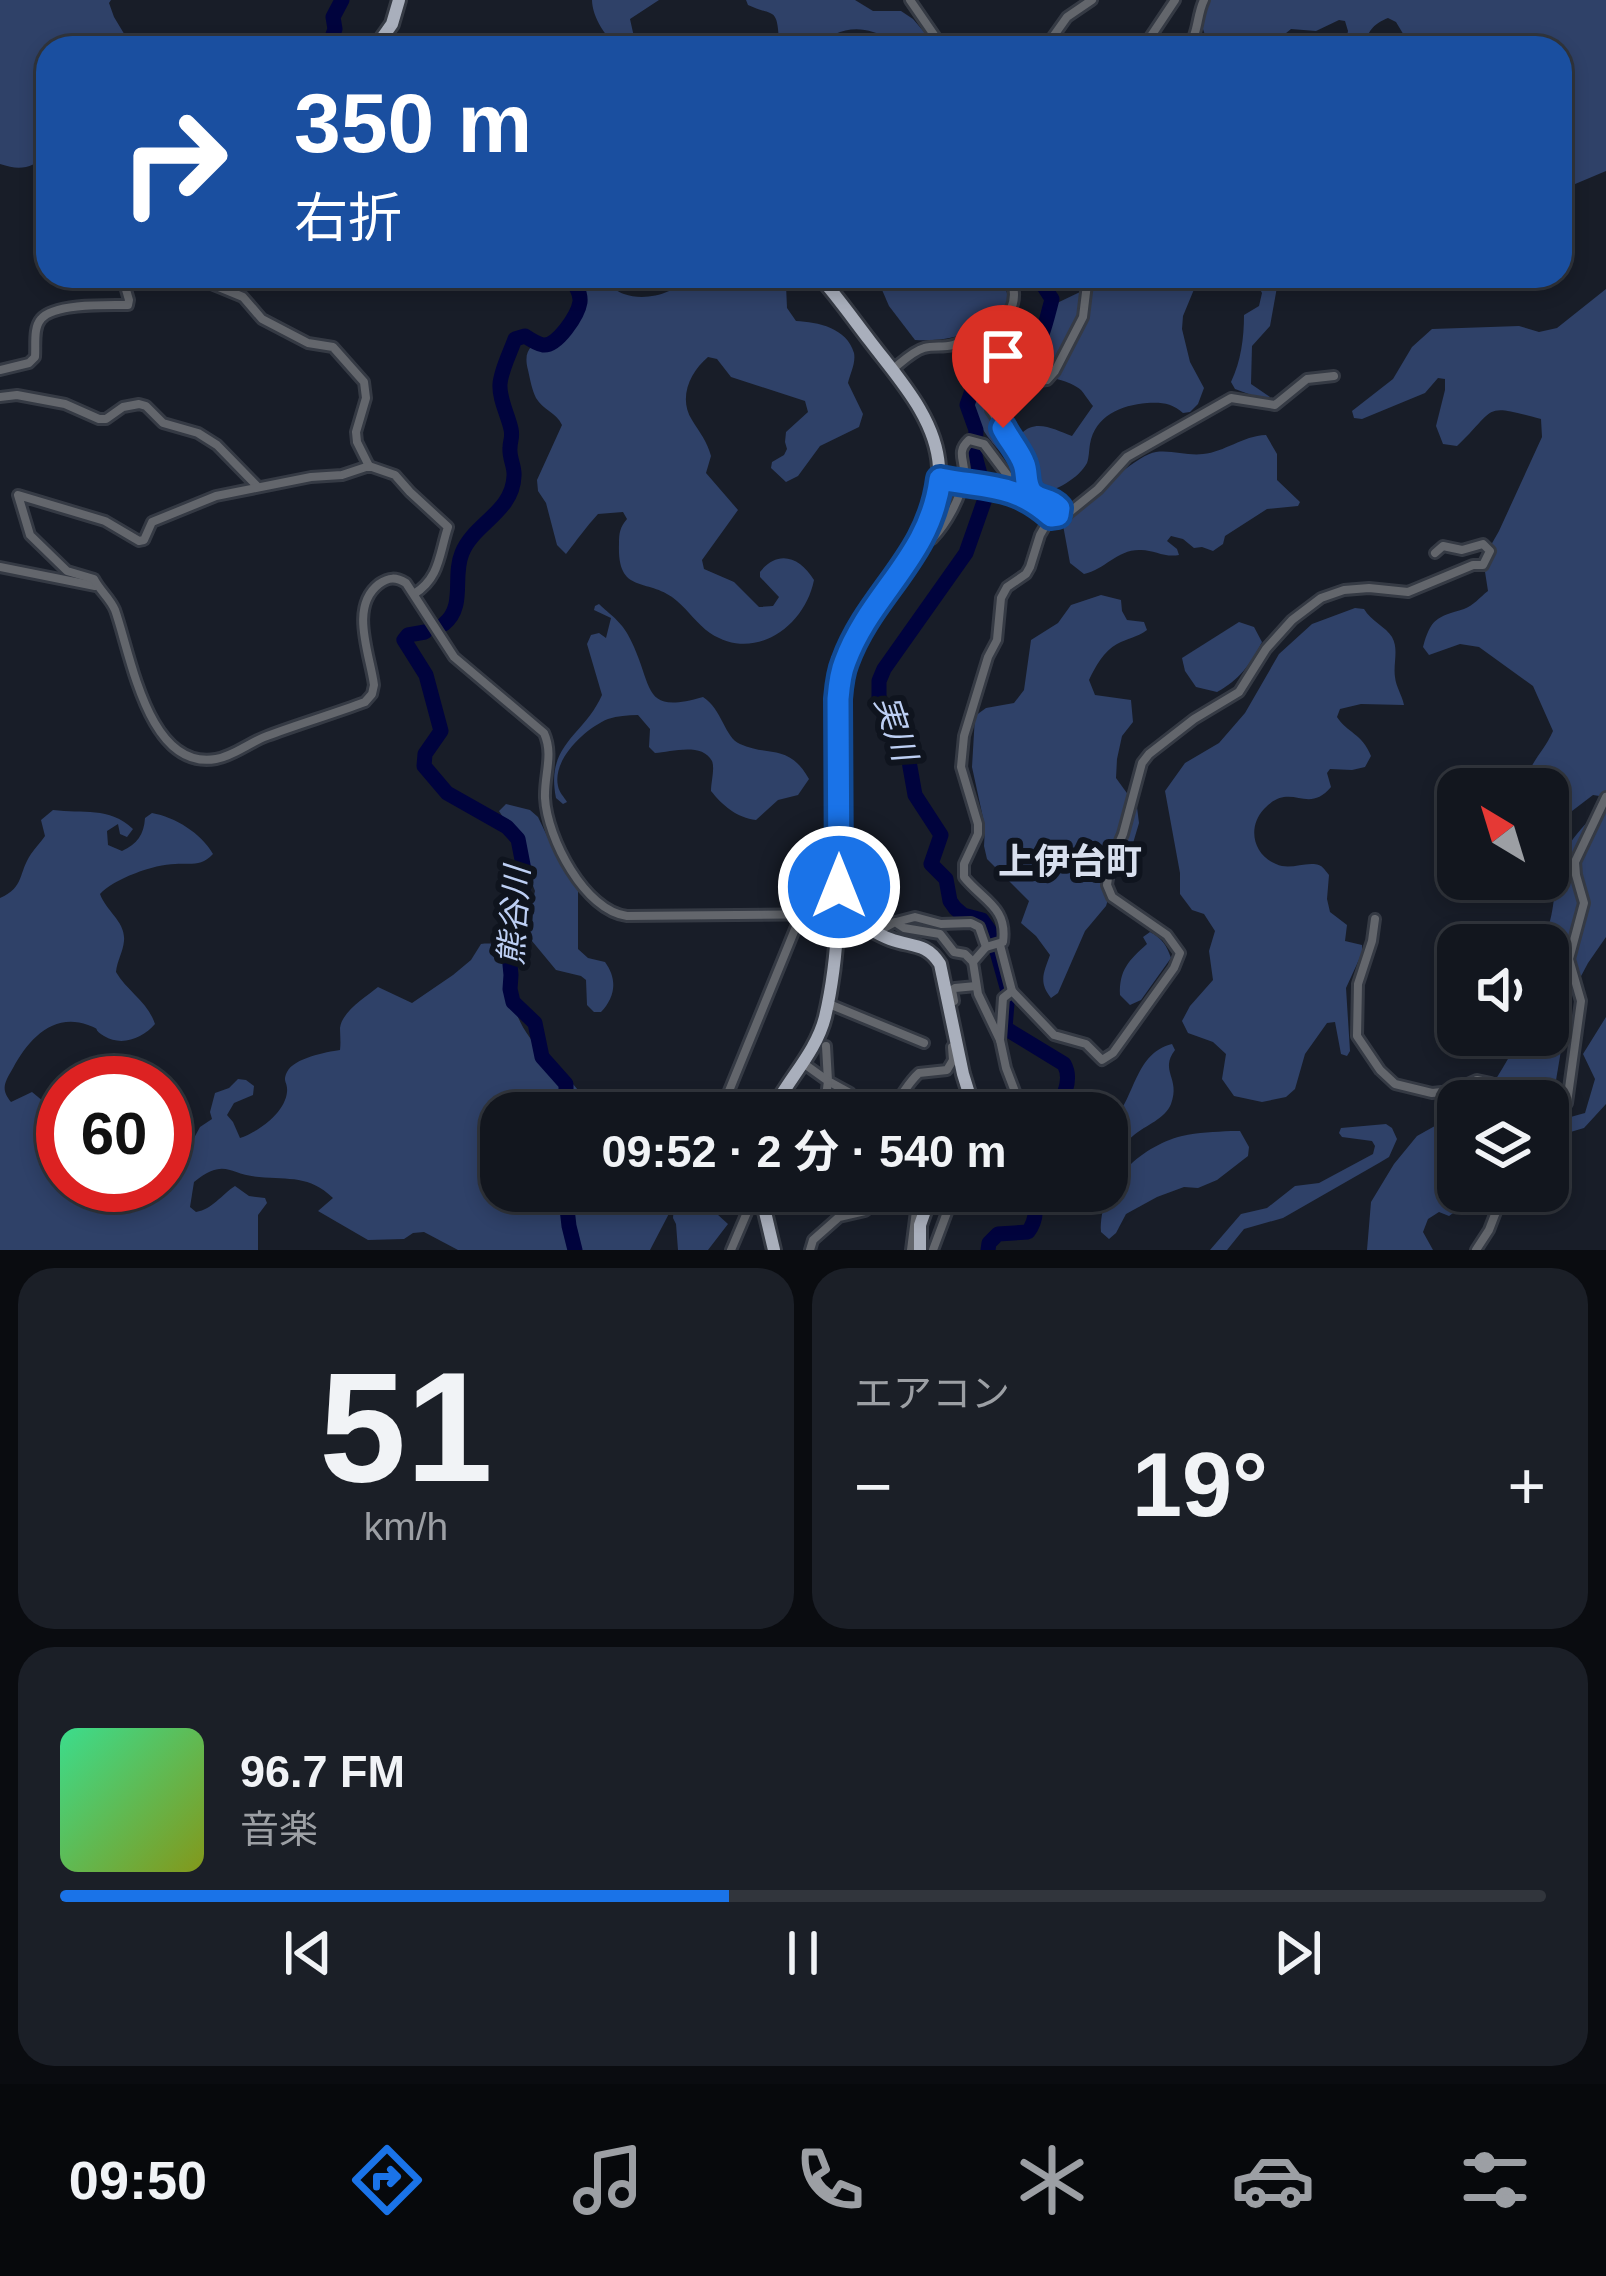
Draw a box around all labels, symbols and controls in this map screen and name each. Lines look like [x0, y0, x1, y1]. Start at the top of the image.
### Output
text: 350 m [294, 76, 532, 170]
icon: right [96, 84, 252, 240]
text: 右折 [294, 188, 402, 248]
pin [952, 305, 1054, 428]
icon: arrive [970, 323, 1036, 389]
water label: 実川 [868, 691, 925, 768]
north arrow [1437, 768, 1569, 900]
map controls [1437, 768, 1569, 1212]
position arrow [776, 824, 902, 950]
district label: 上伊台町 [998, 841, 1142, 882]
water label: 熊谷川 [492, 862, 536, 967]
button: sound [1437, 924, 1569, 1056]
speed limit sign: 60 [36, 1056, 192, 1212]
button: layers [1437, 1080, 1569, 1212]
text: 09:52 · 2 分 · 540 m [601, 1126, 1007, 1177]
text: 51 [319, 1340, 493, 1514]
text: エアコン [854, 1372, 1010, 1415]
text: 19° [1132, 1435, 1268, 1535]
text: − [854, 1449, 893, 1523]
text: + [1507, 1449, 1546, 1523]
text: km/h [364, 1505, 448, 1548]
text: 96.7 FM [240, 1746, 405, 1797]
text: 音楽 [240, 1808, 318, 1851]
icon: previous [275, 1920, 341, 1986]
icon: pause [770, 1920, 836, 1986]
icon: next [1265, 1920, 1331, 1986]
icon: directions [345, 2138, 429, 2222]
icon: music [566, 2138, 650, 2222]
icon: phone [788, 2138, 872, 2222]
icon: climate [1010, 2138, 1094, 2222]
icon: car [1231, 2138, 1315, 2222]
icon: filters [1453, 2138, 1537, 2222]
text: 09:50 [69, 2150, 207, 2210]

